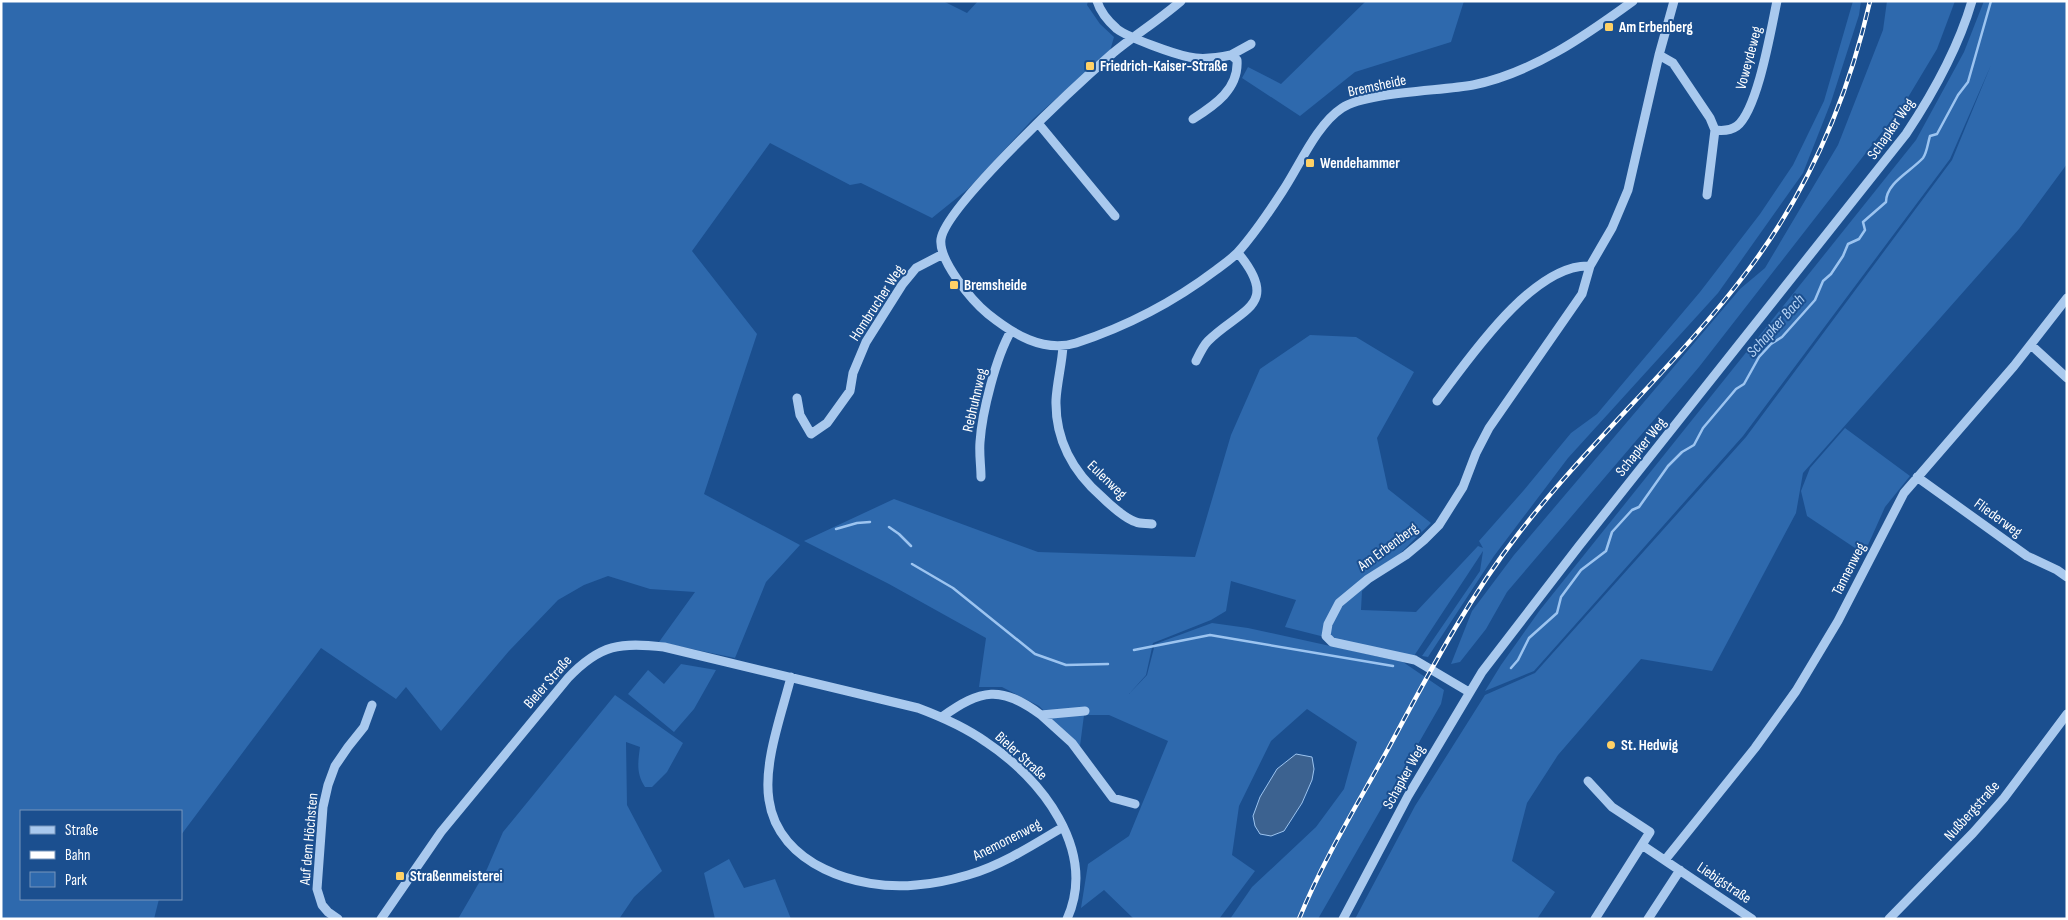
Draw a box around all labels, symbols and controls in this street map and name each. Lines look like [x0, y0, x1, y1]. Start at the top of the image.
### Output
place label: Am Erbenberg [1618, 18, 1694, 37]
marker: Am Erbenberg [1603, 21, 1615, 33]
street label: Voweydeweg [1731, 24, 1767, 92]
place label: Friedrich-Kaiser-Straße [1100, 57, 1228, 76]
marker: Friedrich-Kaiser-Straße [1084, 60, 1096, 72]
street label: Bremsheide [1346, 71, 1408, 101]
street label: Schapker Weg [1863, 95, 1919, 163]
place label: Wendehammer [1320, 154, 1400, 173]
marker: Wendehammer [1304, 157, 1316, 169]
street label: Hombrucher Weg [845, 261, 909, 345]
place label: Bremsheide [964, 276, 1027, 295]
marker: Bremsheide [948, 279, 960, 291]
water label: Schapker Bach [1743, 290, 1809, 361]
street label: Rebhuhnweg [958, 366, 992, 434]
street label: Schapker Weg [1611, 414, 1671, 480]
street label: Eulenweg [1083, 456, 1131, 504]
street label: Fliederweg [1970, 494, 2026, 542]
street label: Am Erbenberg [1353, 519, 1422, 576]
street label: Tannenweg [1828, 539, 1870, 599]
street label: Bieler Straße [520, 652, 576, 712]
street label: Bieler Straße [991, 727, 1051, 785]
place label: St. Hedwig [1621, 736, 1679, 755]
marker: St. Hedwig [1605, 739, 1617, 751]
street label: Schapker Weg [1379, 742, 1429, 812]
street label: Nußbergstraße [1940, 777, 2004, 845]
street label: Auf dem Höchsten [295, 792, 322, 887]
legend [20, 810, 182, 900]
street label: Anemonenweg [969, 815, 1044, 866]
text: Straße [65, 821, 98, 840]
text: Bahn [65, 846, 90, 865]
street label: Liebigstraße [1693, 858, 1755, 908]
place label: Straßenmeisterei [410, 867, 503, 886]
marker: Straßenmeisterei [394, 870, 406, 882]
text: Park [65, 871, 87, 890]

